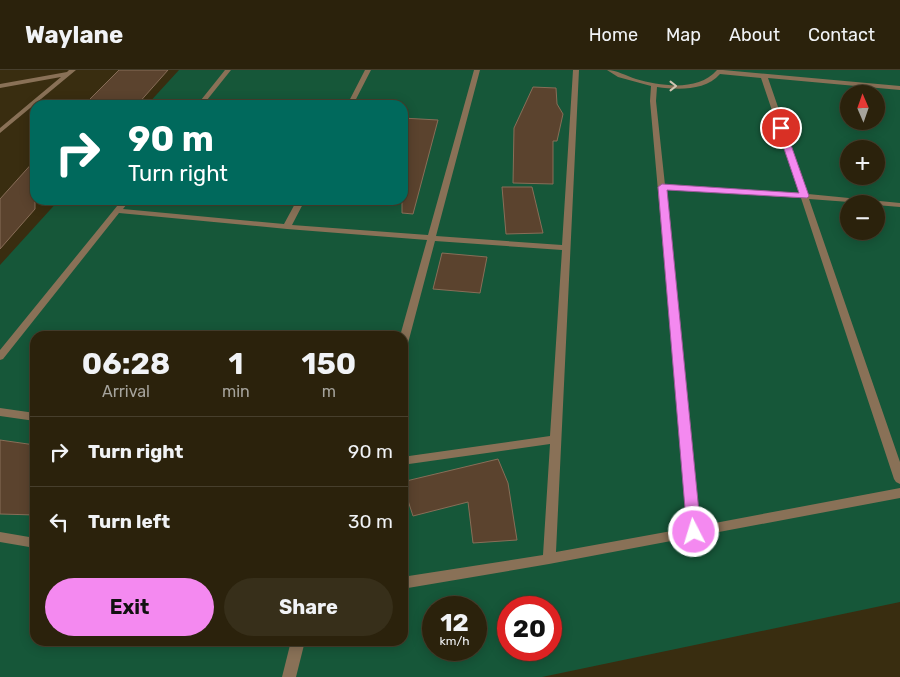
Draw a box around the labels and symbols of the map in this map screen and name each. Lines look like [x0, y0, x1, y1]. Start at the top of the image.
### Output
one-way arrow [670, 81, 677, 91]
north arrow [840, 85, 885, 130]
pin [760, 107, 802, 149]
position arrow [667, 505, 719, 557]
speed limit sign: 20 [497, 596, 562, 661]

